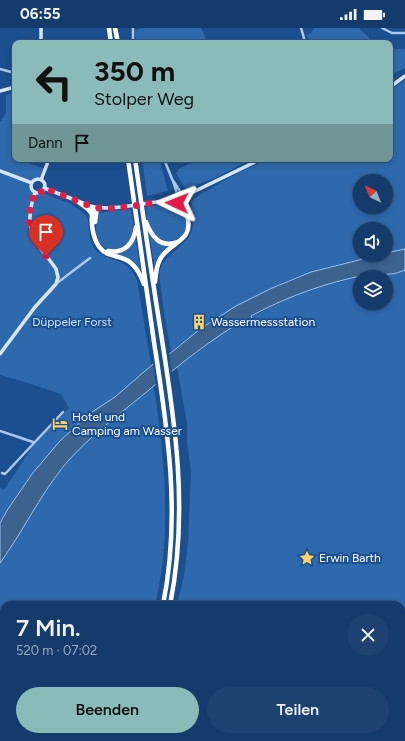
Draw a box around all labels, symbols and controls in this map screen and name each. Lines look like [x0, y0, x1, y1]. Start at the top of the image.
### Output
text: 06:55 [20, 5, 60, 23]
text: 350 m [94, 54, 175, 88]
icon: left [28, 56, 80, 108]
text: Stolper Weg [94, 88, 194, 110]
icon: arrive [71, 132, 93, 154]
text: Dann [28, 134, 63, 152]
north arrow [353, 174, 393, 214]
map controls [353, 174, 393, 310]
position arrow [156, 182, 198, 224]
pin [29, 215, 63, 256]
icon: arrive [35, 221, 57, 243]
button: sound [353, 222, 393, 262]
button: layers [353, 270, 393, 310]
building icon: Wassermessstation [190, 313, 208, 331]
park label: Düppeler Forst [32, 315, 112, 329]
place label: Wassermessstation [211, 315, 315, 329]
place label: Hotel und Camping am Wasser [72, 410, 182, 438]
hotel icon: Hotel und Camping am Wasser [51, 415, 69, 433]
place icon: Erwin Barth [298, 549, 316, 567]
place label: Erwin Barth [319, 551, 381, 565]
text: 7 Min. [16, 613, 81, 642]
button: close [347, 614, 389, 656]
text: 520 m · 07:02 [16, 643, 97, 658]
button: Beenden [16, 687, 199, 733]
button: Teilen [207, 687, 389, 733]

